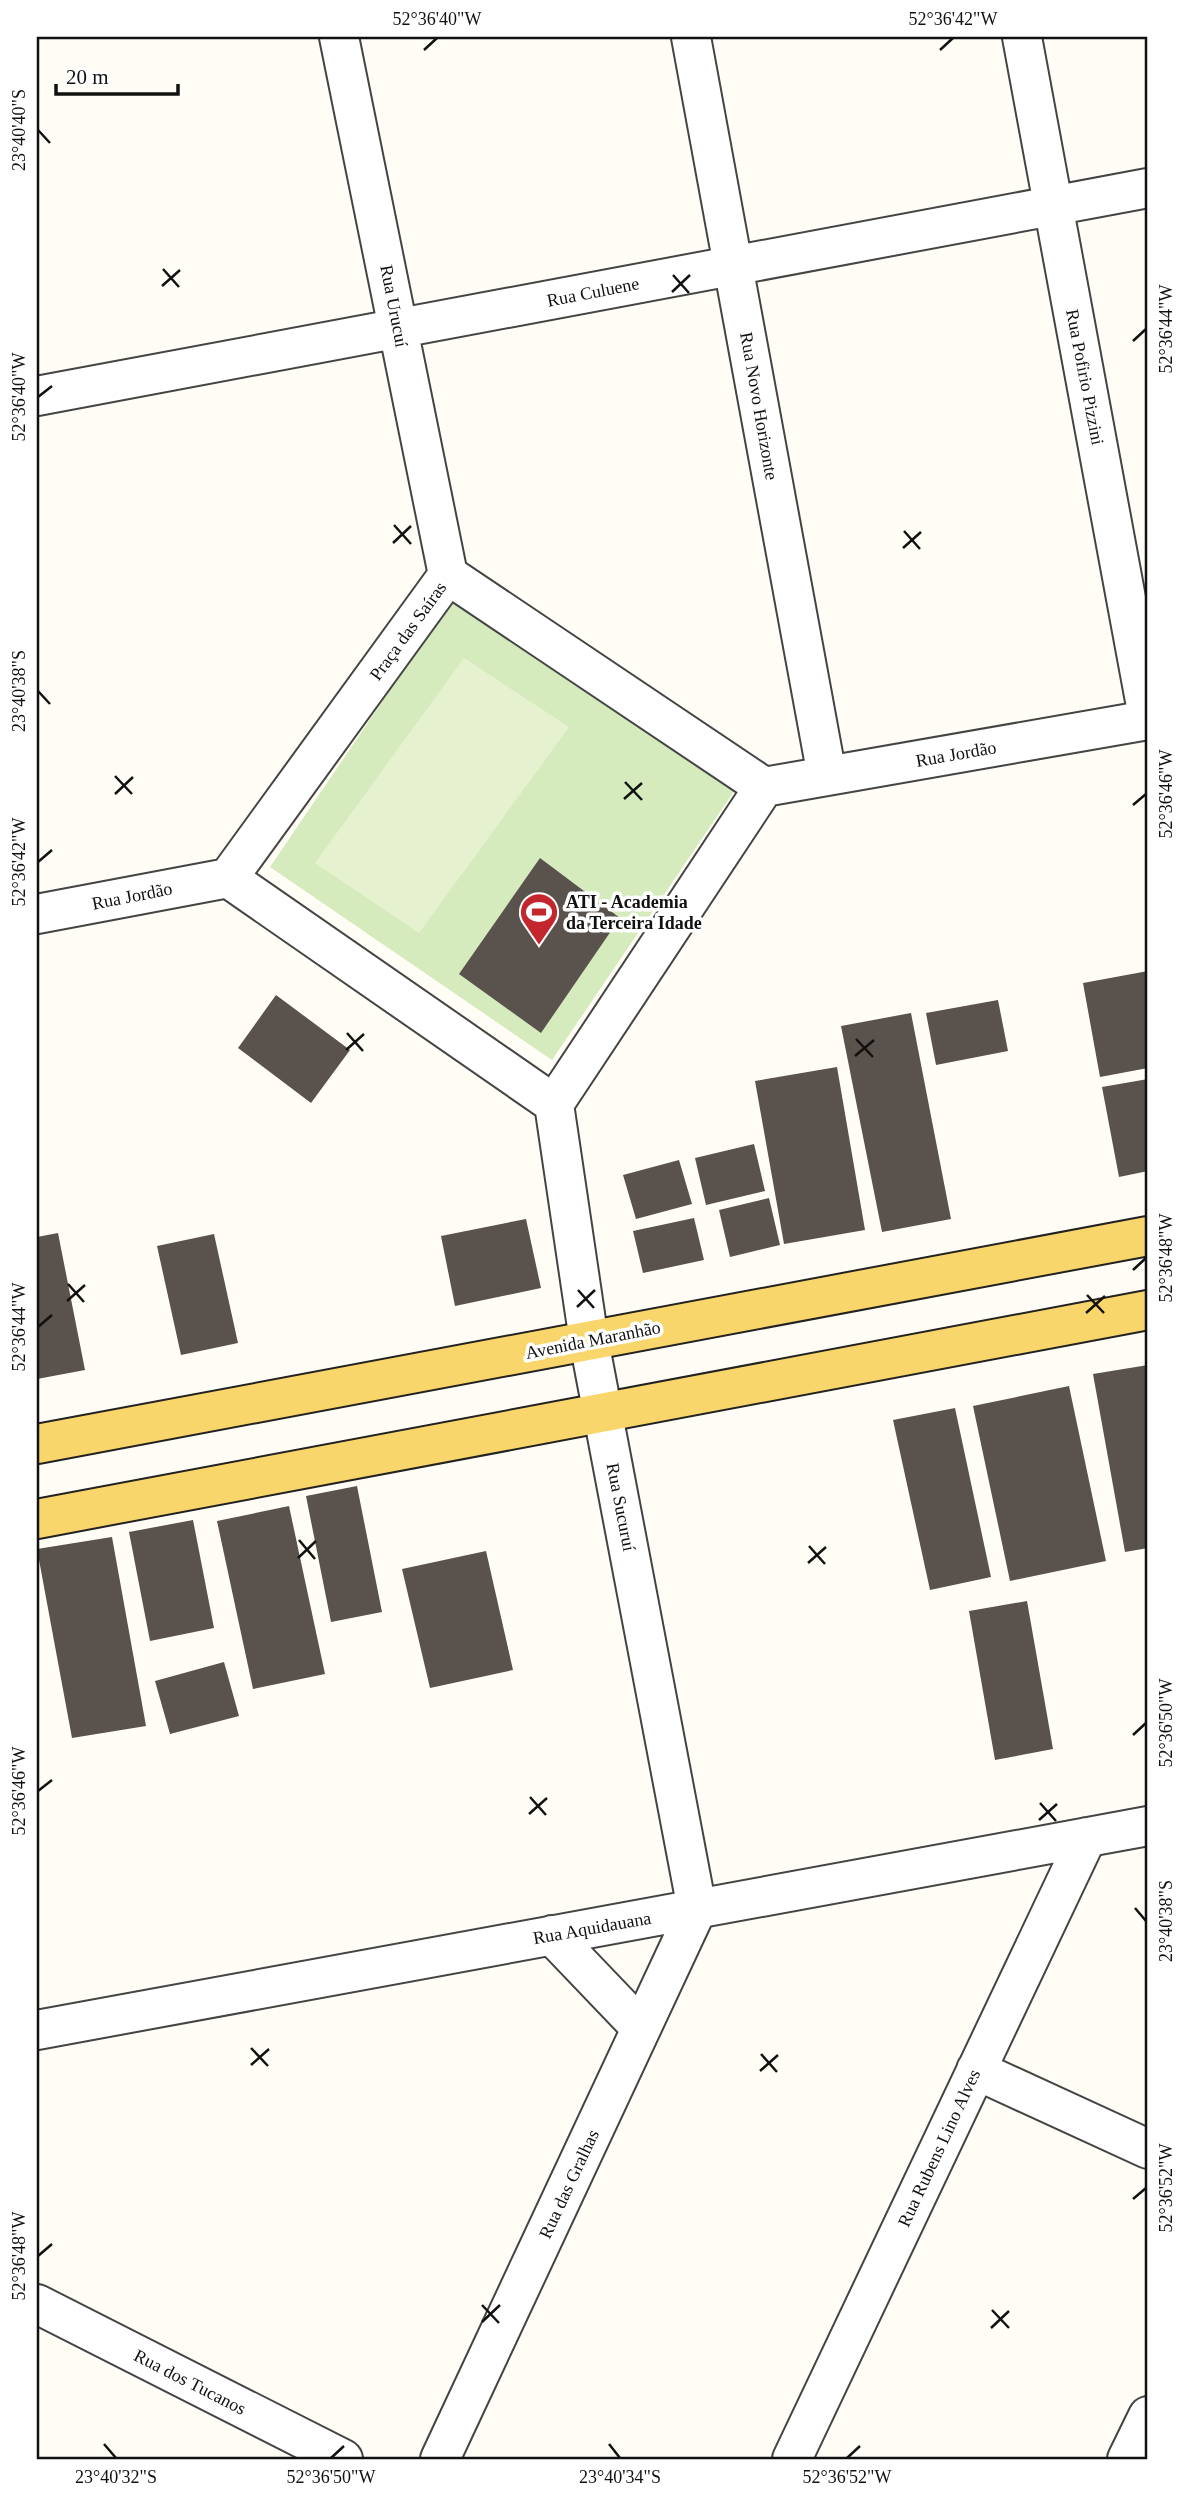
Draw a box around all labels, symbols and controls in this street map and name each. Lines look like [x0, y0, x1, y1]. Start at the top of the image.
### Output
text: 52°36'40"W [393, 9, 481, 29]
text: 52°36'42"W [909, 9, 997, 29]
scale bar [56, 52, 178, 96]
text: 20 m [66, 65, 109, 89]
text: 23°40'40"S [9, 89, 29, 171]
street label: Rua Urucuí [376, 263, 412, 349]
street label: Rua Culuene [545, 273, 641, 311]
text: 52°36'44"W [1156, 285, 1176, 373]
street label: Rua Pofirio Pizzini [1062, 307, 1108, 447]
street label: Rua Novo Horizonte [736, 330, 782, 482]
text: 52°36'40"W [9, 353, 29, 441]
street label: Praça das Saíras [366, 578, 450, 684]
text: 23°40'38"S [9, 650, 29, 732]
street label: Rua Jordão [914, 737, 998, 771]
text: 52°36'46"W [1156, 750, 1176, 838]
text: 52°36'42"W [9, 818, 29, 906]
street label: Rua Jordão [90, 878, 174, 914]
sports icon: ATI - Academia da Terceira Idade [518, 891, 560, 946]
place label: ATI - Academia da Terceira Idade [566, 892, 702, 933]
text: 52°36'48"W [1156, 1214, 1176, 1302]
text: 52°36'44"W [9, 1283, 29, 1371]
street label: Avenida Maranhão [524, 1317, 662, 1363]
street label: Rua Sucuruí [603, 1461, 639, 1553]
text: 52°36'50"W [1156, 1679, 1176, 1767]
text: 52°36'46"W [9, 1747, 29, 1835]
text: 23°40'38"S [1156, 1880, 1176, 1962]
street label: Rua Aquidauana [531, 1908, 653, 1948]
street label: Rua Rubens Lino Alves [894, 2066, 984, 2230]
street label: Rua das Gralhas [535, 2126, 603, 2242]
text: 52°36'52"W [1156, 2144, 1176, 2232]
text: 52°36'48"W [9, 2212, 29, 2300]
street label: Rua dos Tucanos [131, 2345, 249, 2419]
text: 23°40'32"S [75, 2467, 157, 2487]
text: 52°36'50"W [287, 2467, 375, 2487]
text: 23°40'34"S [579, 2467, 661, 2487]
text: 52°36'52"W [803, 2467, 891, 2487]

